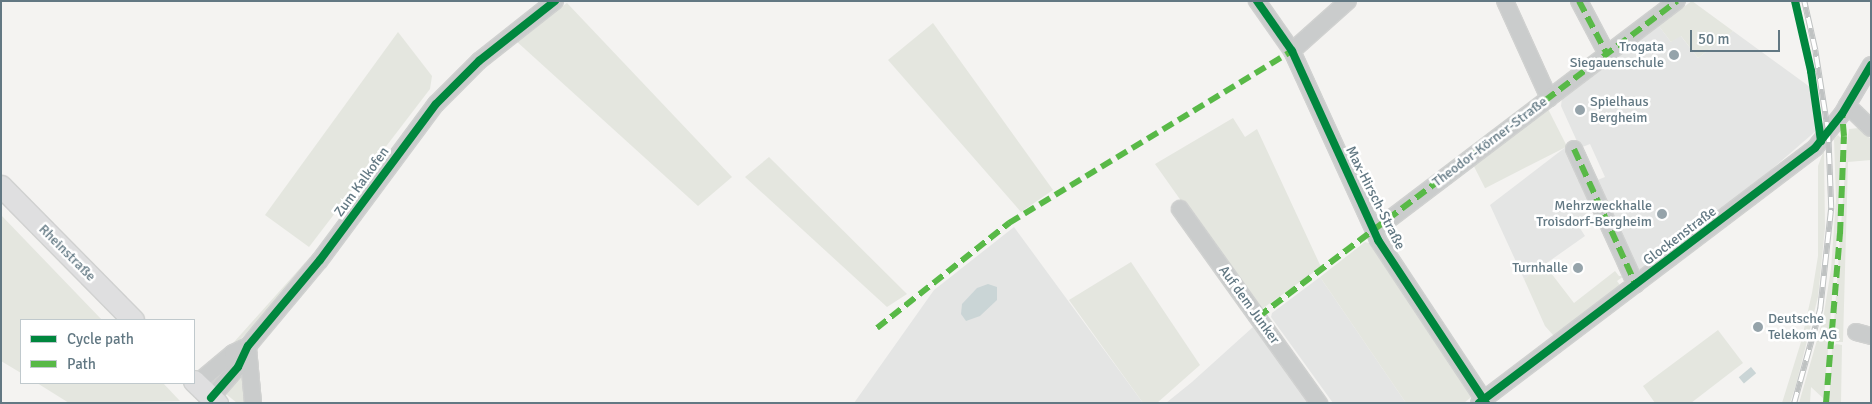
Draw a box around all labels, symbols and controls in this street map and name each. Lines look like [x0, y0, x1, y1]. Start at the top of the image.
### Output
scale bar [1692, 20, 1782, 52]
text: 50 m [1698, 30, 1729, 48]
place label: Trogata Siegauenschule [1570, 39, 1664, 72]
marker: Trogata Siegauenschule [1668, 49, 1680, 61]
street label: Theodor-Körner-Straße [1429, 93, 1551, 191]
place label: Spielhaus Bergheim [1590, 94, 1649, 126]
marker: Spielhaus Bergheim [1574, 104, 1586, 116]
street label: Max-Hirsch-Straße [1342, 143, 1408, 253]
street label: Zum Kalkofen [331, 144, 393, 220]
place label: Mehrzweckhalle Troisdorf-Bergheim [1536, 198, 1652, 230]
street label: Glockenstraße [1640, 203, 1720, 269]
marker: Mehrzweckhalle Troisdorf-Bergheim [1656, 208, 1668, 220]
street label: Rheinstraße [35, 221, 99, 285]
place label: Turnhalle [1512, 260, 1568, 276]
street label: Auf dem Junker [1215, 262, 1283, 348]
marker: Turnhalle [1572, 262, 1584, 274]
place label: Deutsche Telekom AG [1768, 311, 1837, 344]
legend [20, 319, 195, 384]
marker: Deutsche Telekom AG [1752, 321, 1764, 333]
text: Cycle path [67, 330, 134, 348]
text: Path [67, 355, 96, 373]

